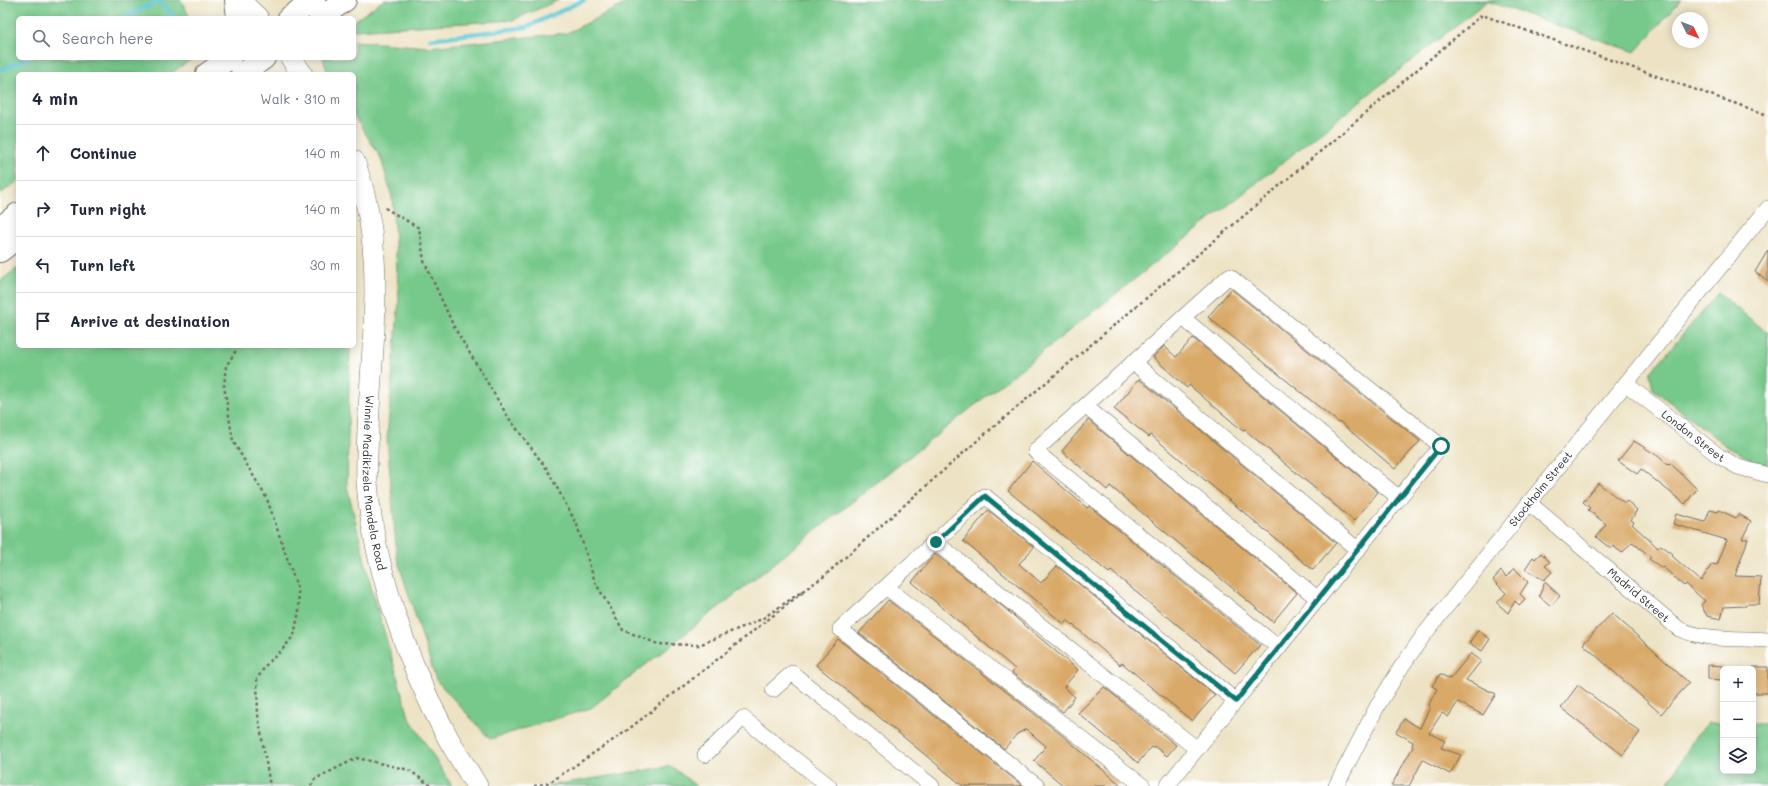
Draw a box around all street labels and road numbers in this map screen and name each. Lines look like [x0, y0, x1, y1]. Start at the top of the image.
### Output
street label: Winnie Madikizela Mandela Road [360, 395, 390, 572]
street label: London Street [1659, 406, 1728, 465]
street label: Stockholm Street [1505, 448, 1575, 529]
street label: Madrid Street [1604, 564, 1673, 625]

